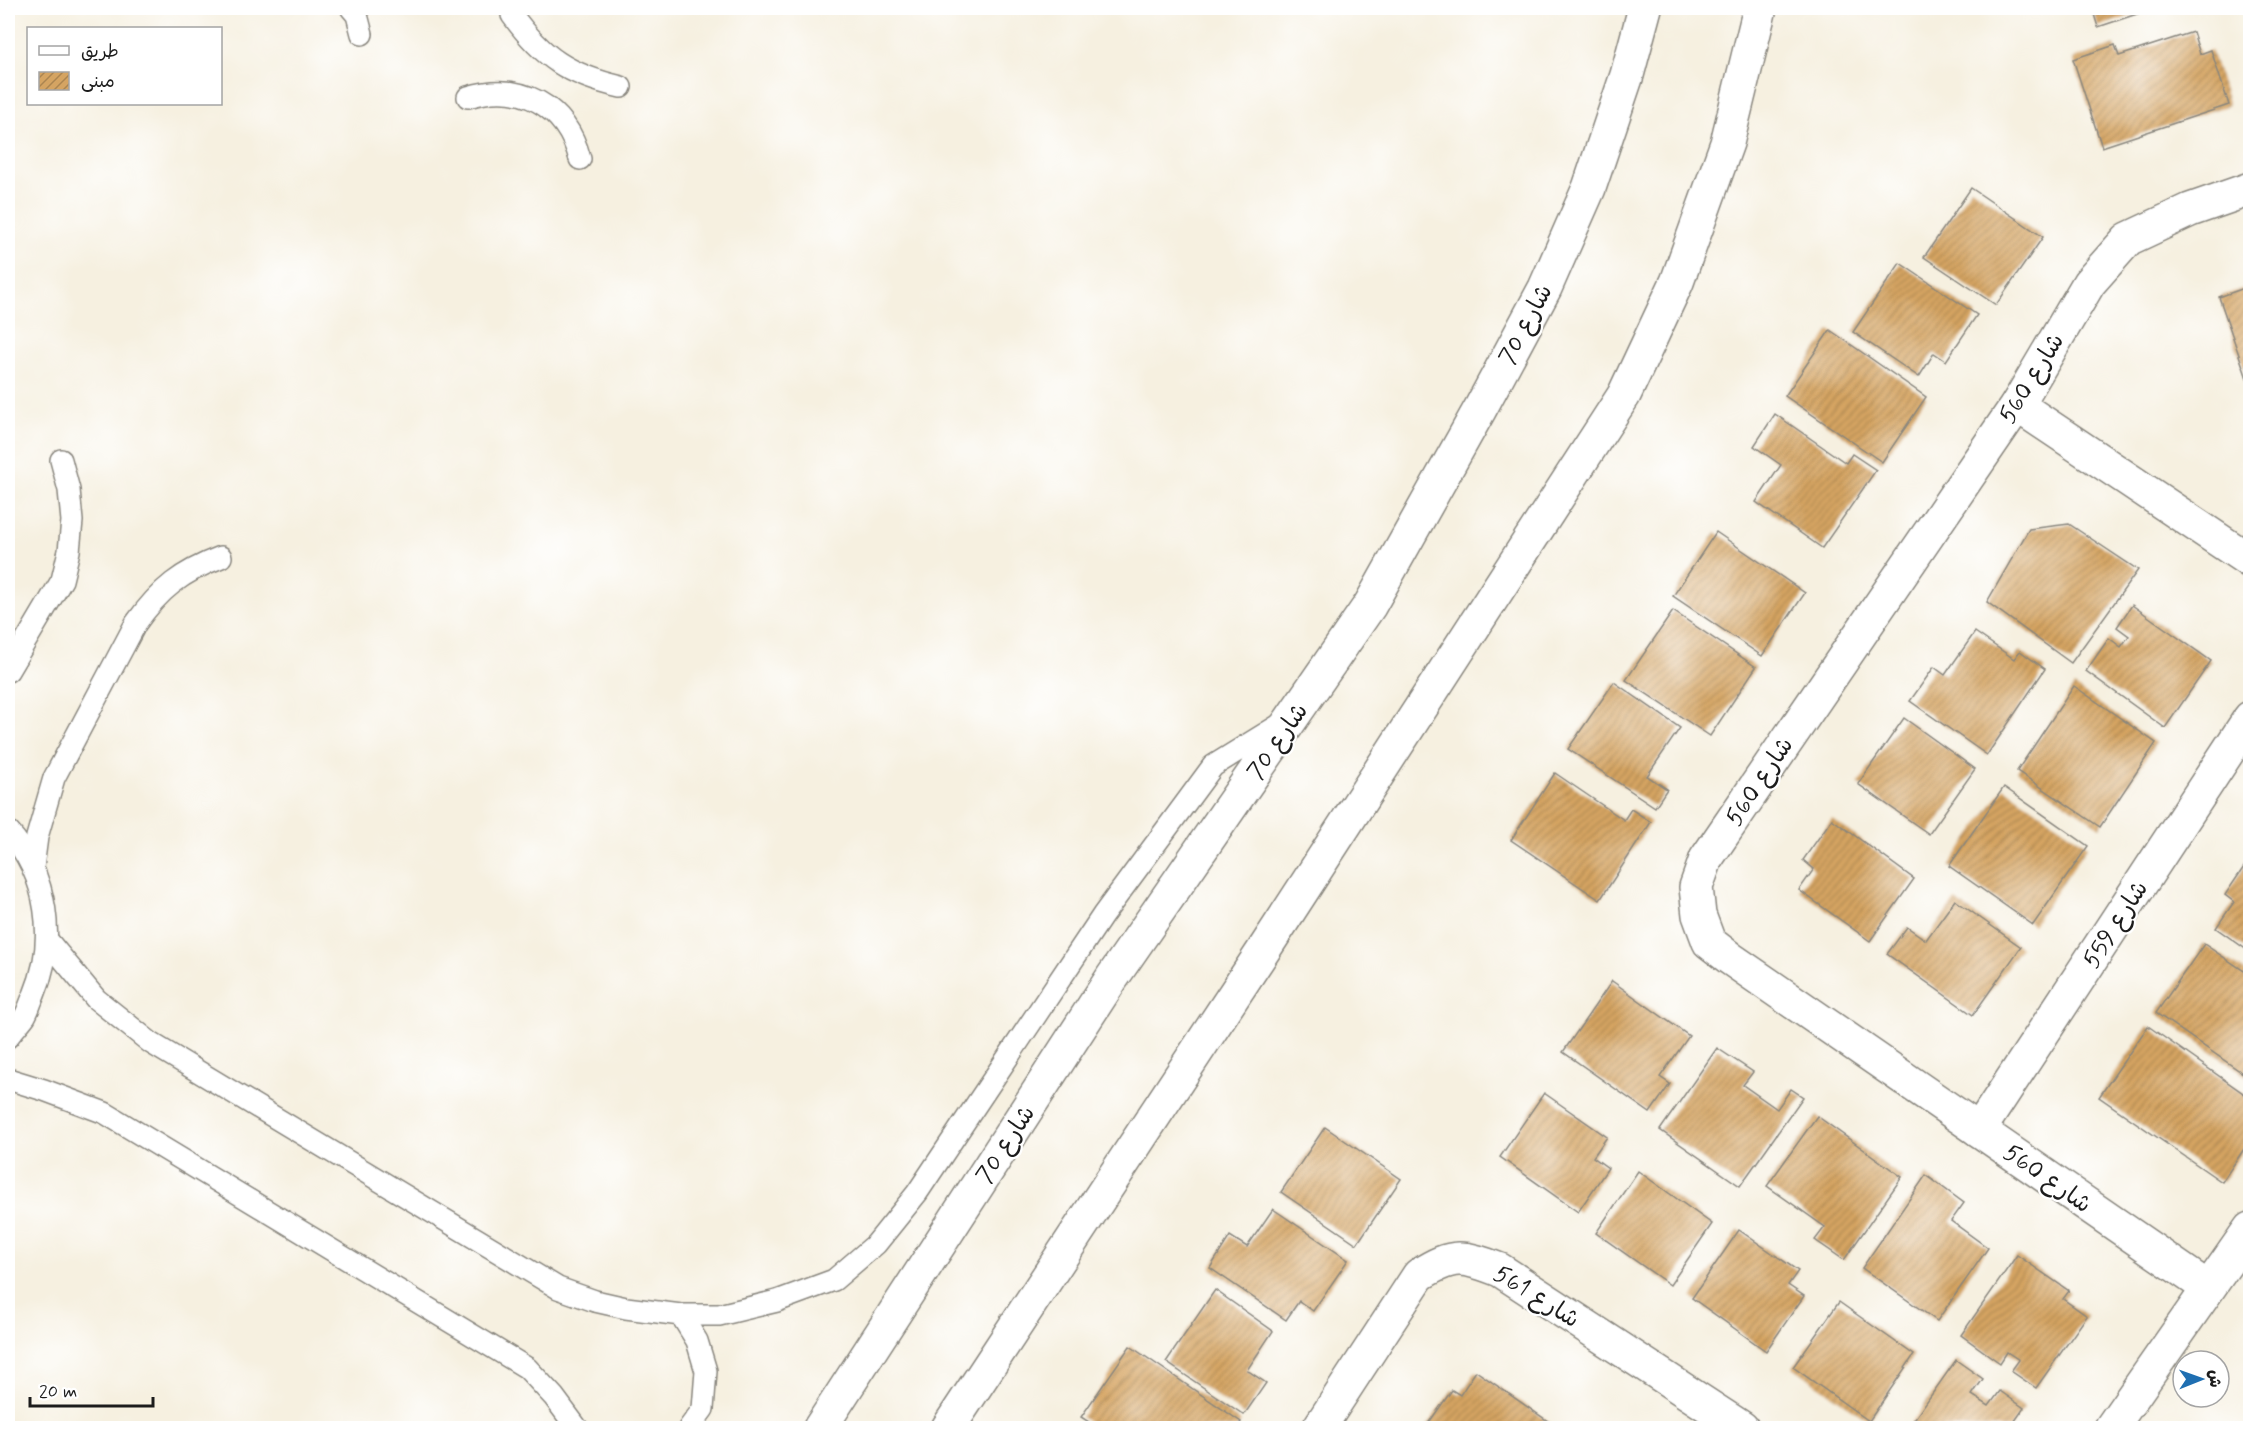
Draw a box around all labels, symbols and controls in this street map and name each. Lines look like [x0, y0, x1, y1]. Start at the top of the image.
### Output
legend [27, 27, 222, 105]
text: طريق [81, 40, 119, 64]
text: مبنى [81, 70, 115, 94]
street label: شارع 70 [1492, 279, 1560, 370]
street label: شارع 560 [1992, 328, 2072, 430]
street label: شارع 70 [1241, 697, 1316, 786]
street label: شارع 560 [1719, 731, 1801, 832]
street label: شارع 559 [2077, 875, 2156, 974]
street label: شارع 70 [970, 1100, 1043, 1190]
street label: شارع 560 [1997, 1138, 2097, 1221]
street label: شارع 561 [1488, 1259, 1585, 1336]
north arrow [2171, 1349, 2231, 1409]
scale bar [30, 1370, 153, 1408]
text: ش [2204, 1370, 2225, 1388]
text: 20 m [39, 1380, 77, 1404]

